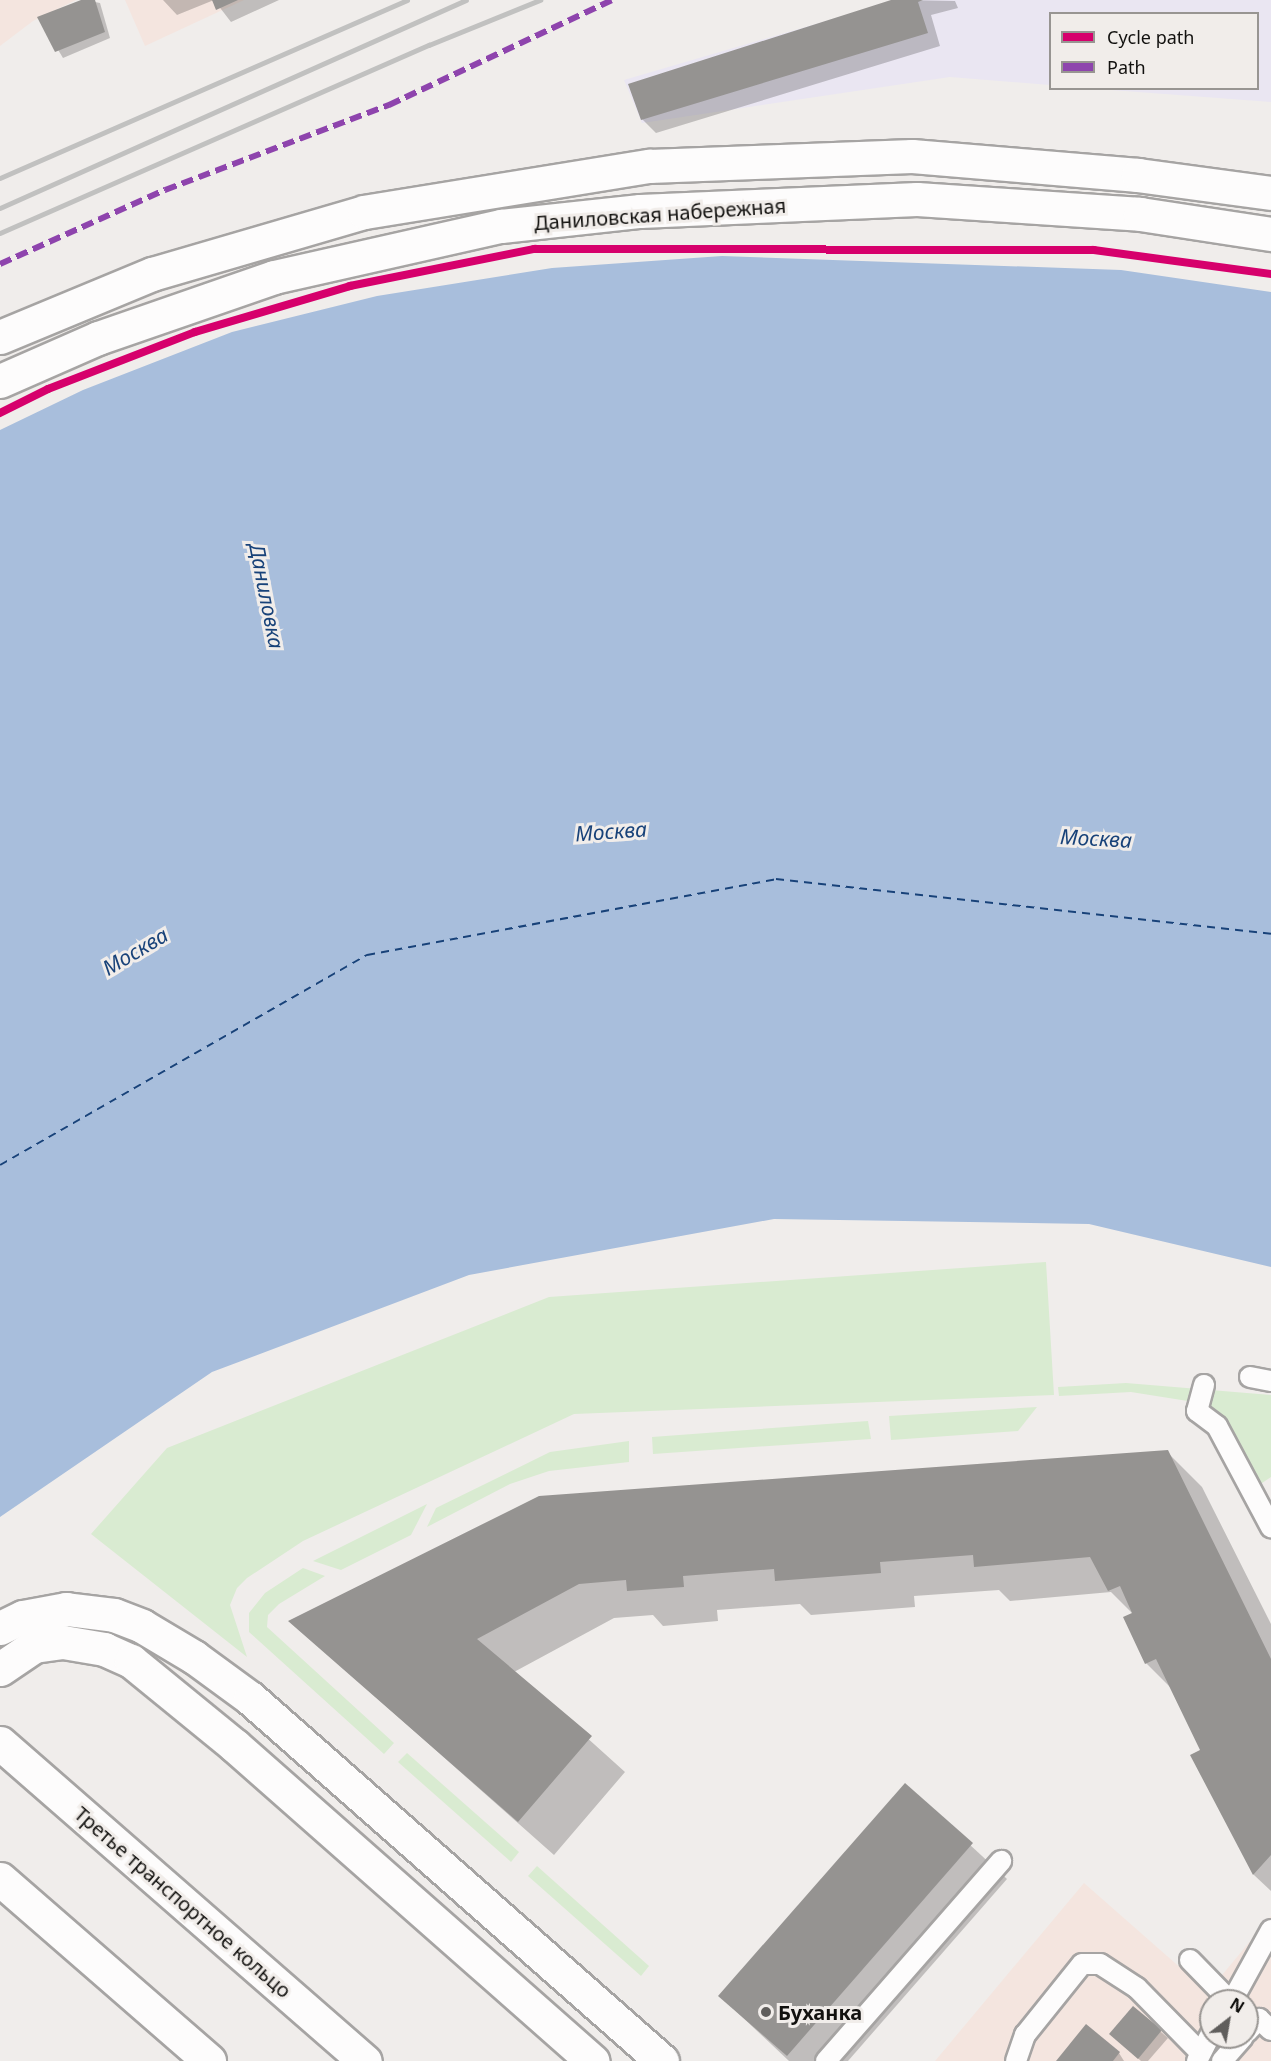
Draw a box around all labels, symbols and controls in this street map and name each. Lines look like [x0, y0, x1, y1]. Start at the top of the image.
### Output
legend [1049, 12, 1259, 90]
text: Cycle path [1107, 25, 1194, 49]
text: Path [1107, 55, 1146, 79]
street label: Даниловская набережная [533, 193, 787, 235]
water label: Даниловка [244, 541, 290, 651]
water label: Москва [574, 816, 648, 846]
water label: Москва [1059, 824, 1133, 852]
water label: Москва [98, 922, 172, 980]
street label: Третье транспортное кольцо [70, 1801, 296, 2003]
north arrow [1199, 1989, 1259, 2049]
text: N [1226, 1993, 1248, 2018]
place label: Буханка [778, 2000, 862, 2024]
marker: Буханка [759, 2005, 773, 2019]

